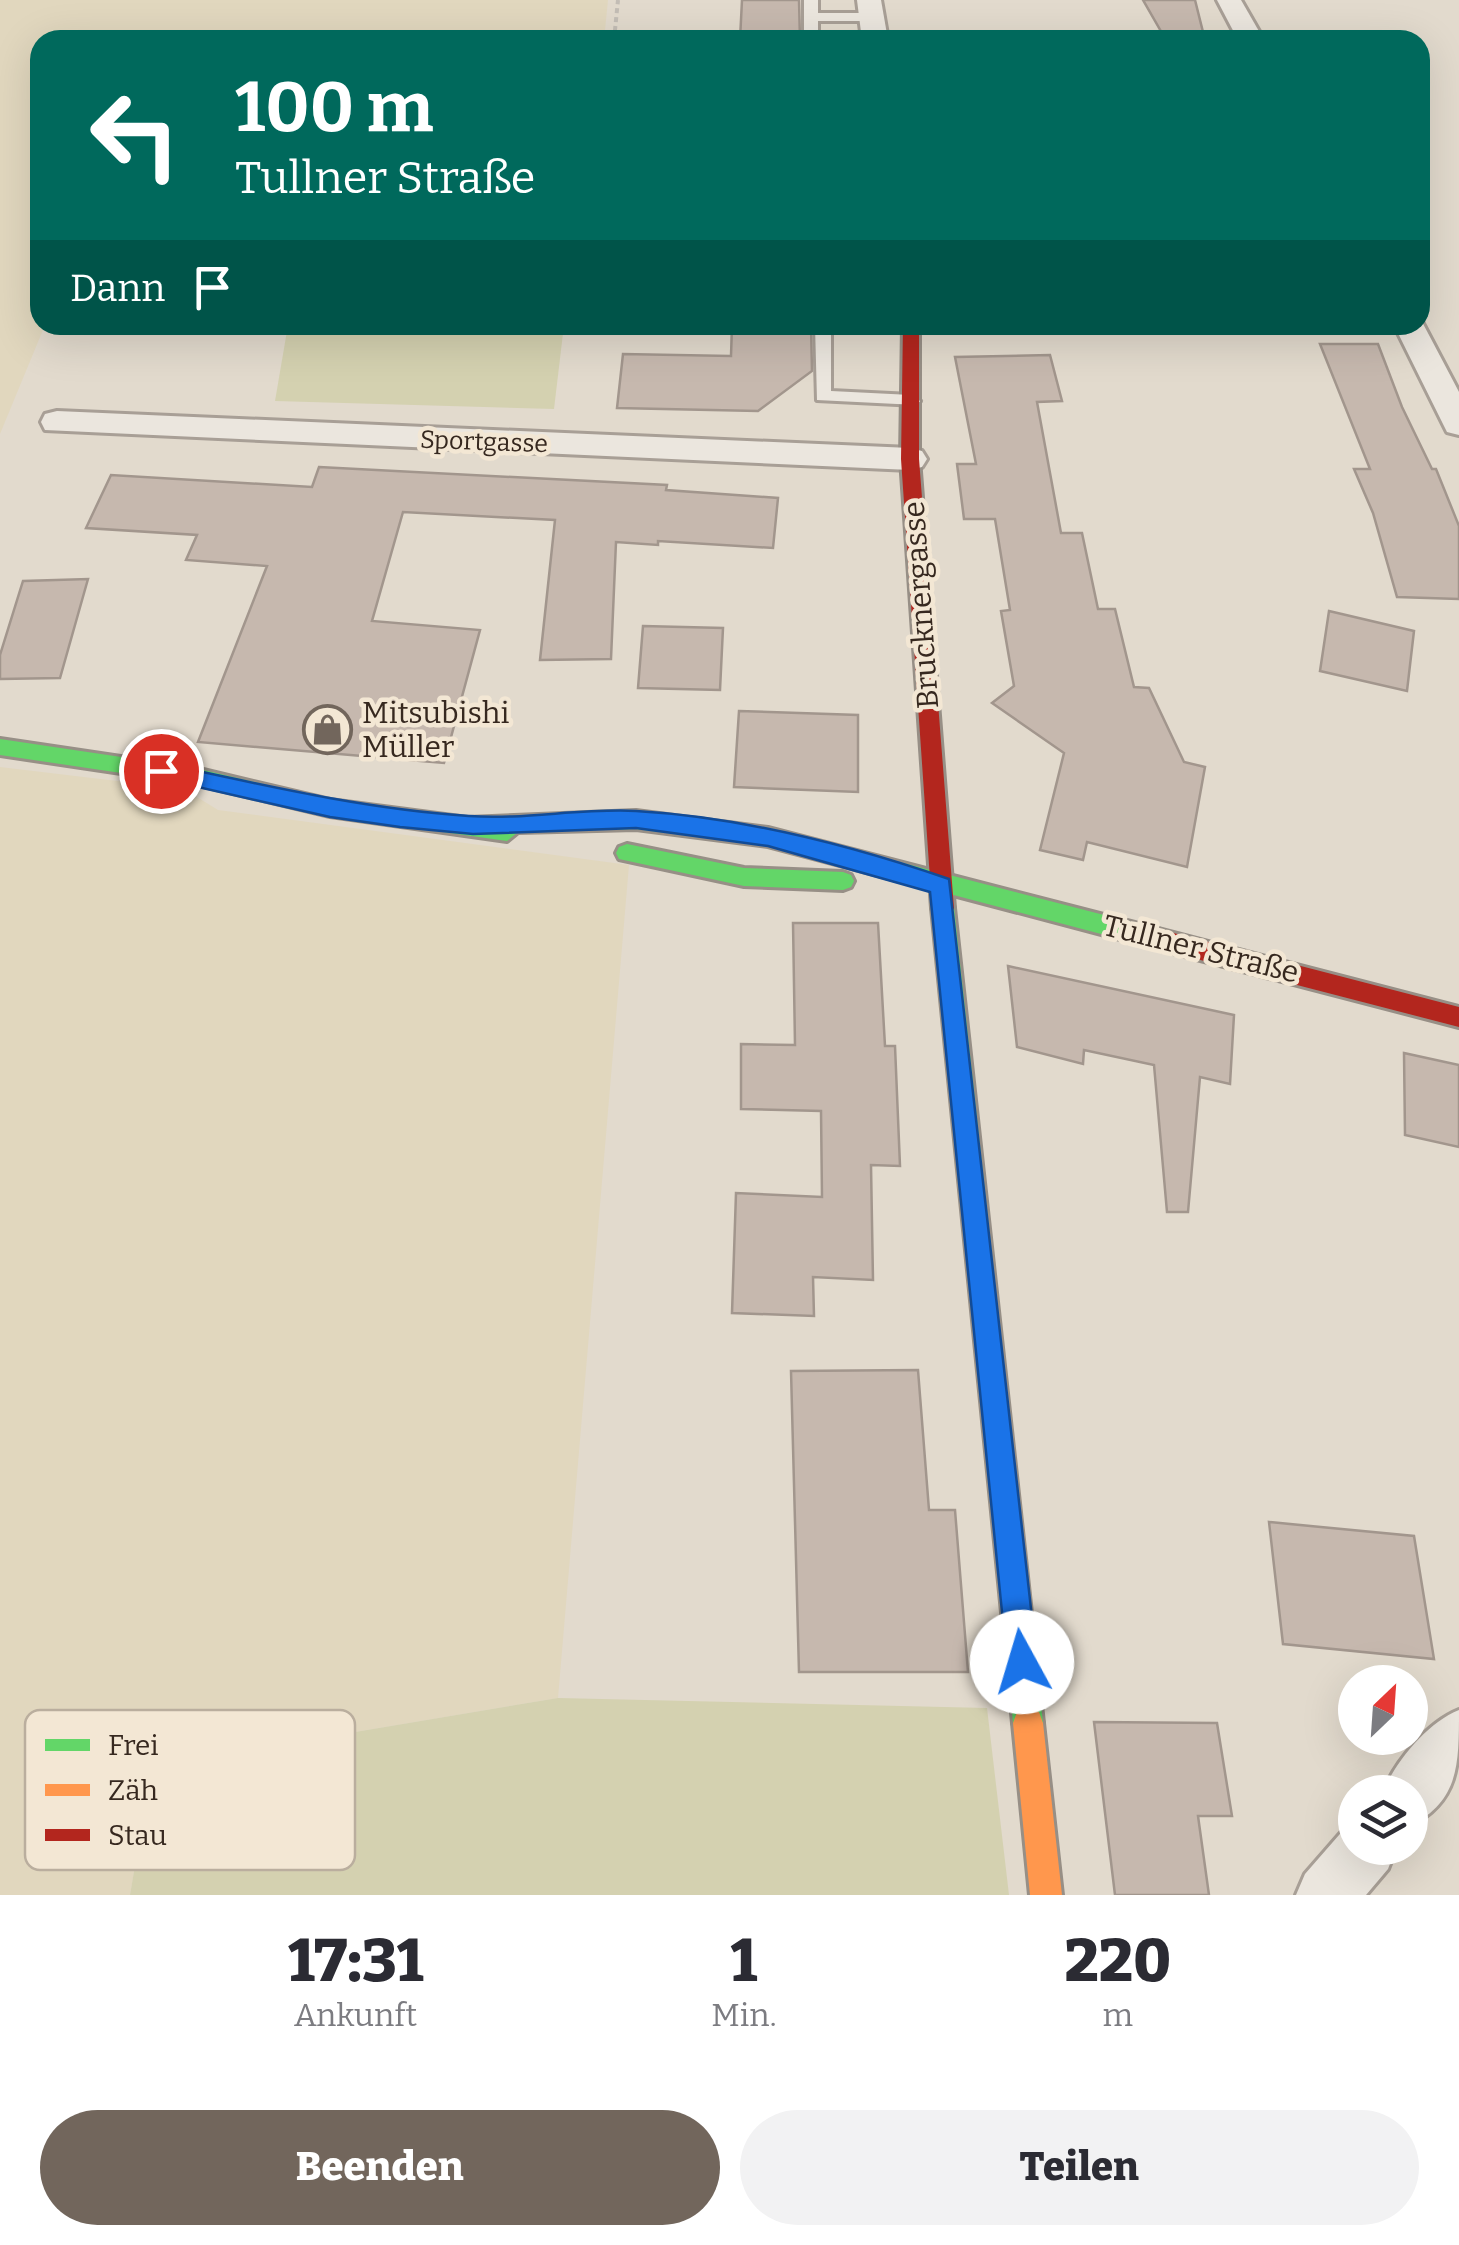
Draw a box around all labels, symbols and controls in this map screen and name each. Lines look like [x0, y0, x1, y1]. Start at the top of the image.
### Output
text: 100 m [235, 66, 434, 150]
icon: left [70, 70, 200, 200]
text: Tullner Straße [235, 151, 535, 205]
icon: arrive [185, 260, 240, 315]
text: Dann [70, 265, 165, 311]
street label: Sportgasse [419, 425, 549, 459]
street label: Brucknergasse [896, 500, 946, 710]
place label: Mitsubishi Müller [362, 695, 509, 765]
shop icon: Mitsubishi Müller [301, 704, 353, 756]
pin [119, 729, 204, 814]
icon: arrive [134, 744, 189, 799]
street label: Tullner Straße [1099, 907, 1303, 991]
position arrow [970, 1610, 1074, 1714]
north arrow [1338, 1665, 1428, 1755]
map controls [1338, 1665, 1428, 1865]
legend [25, 1710, 355, 1870]
text: Frei [108, 1729, 159, 1762]
text: Zäh [108, 1774, 158, 1807]
button: layers [1338, 1775, 1428, 1865]
text: Stau [108, 1819, 167, 1852]
text: 17:31 [288, 1925, 423, 1997]
text: 1 [731, 1925, 757, 1997]
text: 220 [1065, 1925, 1171, 1997]
text: Ankunft [294, 1996, 417, 2034]
text: Min. [711, 1996, 777, 2034]
text: m [1102, 1996, 1133, 2034]
button: Beenden [40, 2110, 720, 2225]
button: Teilen [740, 2110, 1419, 2225]

